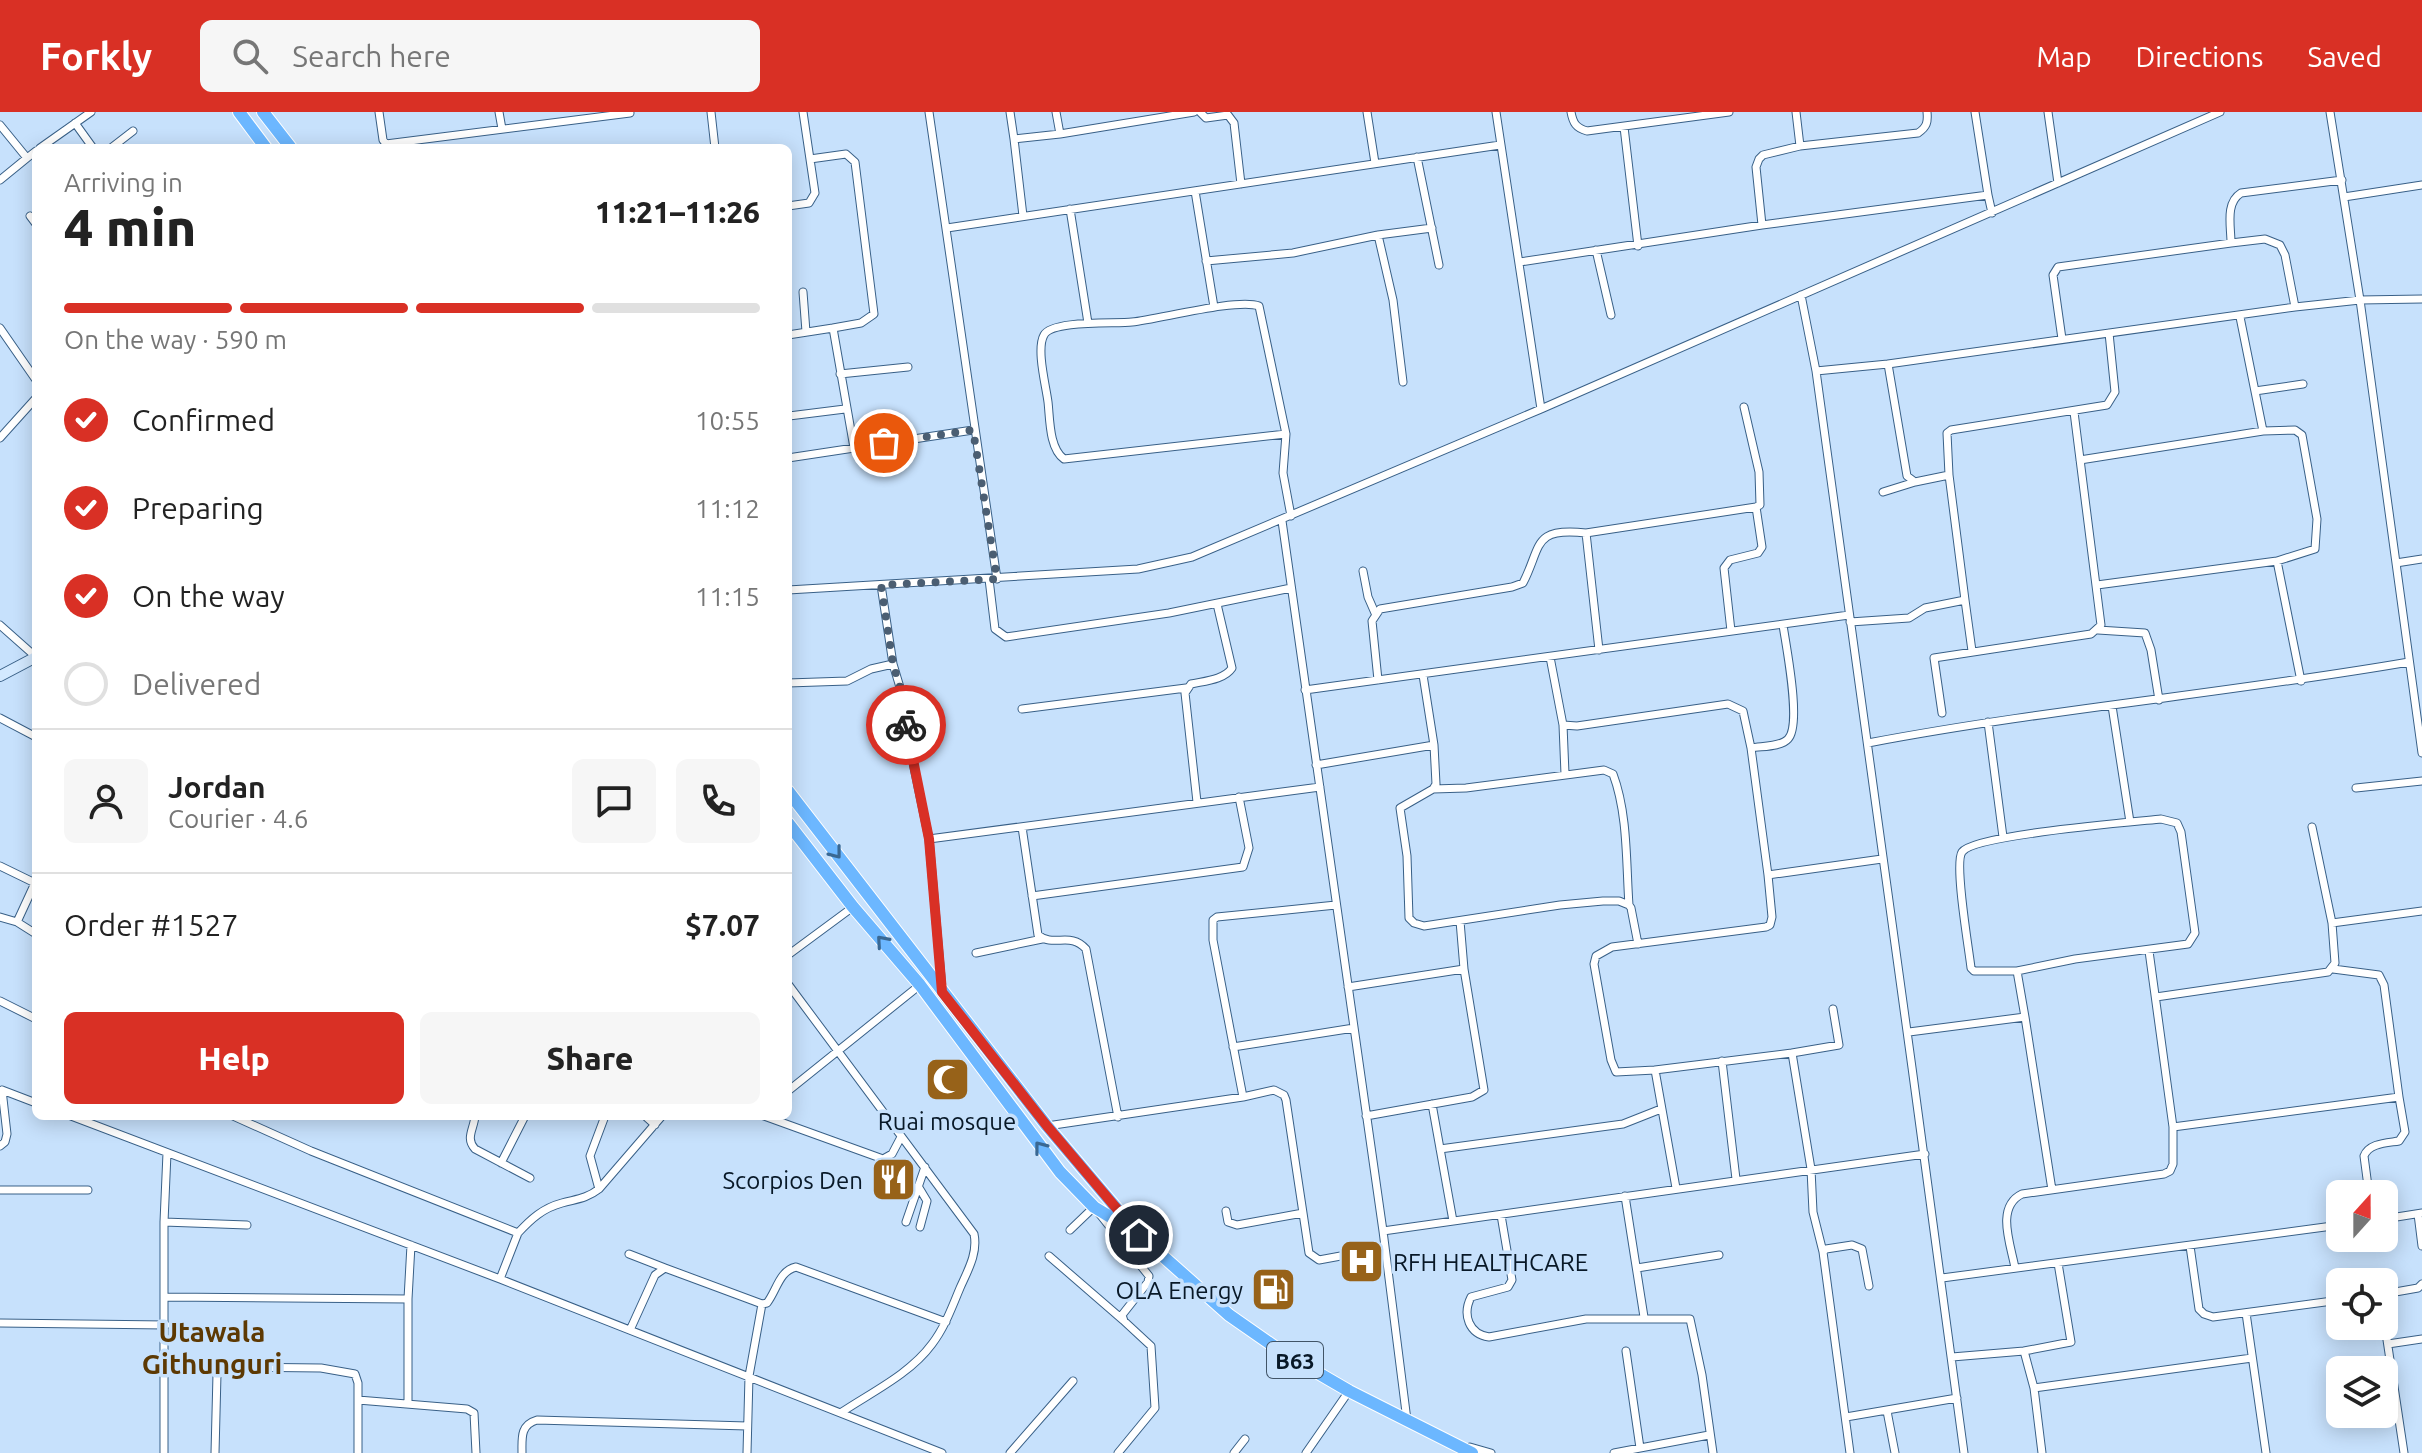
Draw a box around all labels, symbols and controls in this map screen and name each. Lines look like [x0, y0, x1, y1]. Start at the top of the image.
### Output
search box [200, 20, 760, 92]
icon: search [228, 34, 272, 78]
text: Forkly [40, 35, 152, 77]
text: Search here [292, 39, 451, 73]
text: Map [2036, 41, 2092, 72]
text: Directions [2136, 41, 2263, 72]
text: Saved [2307, 41, 2382, 72]
text: Arriving in [64, 168, 183, 197]
text: 11:21–11:26 [595, 195, 760, 229]
text: 4 min [64, 198, 196, 256]
text: On the way · 590 m [64, 325, 287, 354]
icon: check [64, 398, 108, 442]
text: Confirmed [132, 403, 275, 437]
text: 10:55 [695, 406, 760, 435]
pin [850, 409, 918, 477]
icon: bag [862, 421, 906, 465]
icon: check [64, 486, 108, 530]
text: Preparing [132, 491, 264, 525]
text: 11:12 [695, 494, 760, 523]
icon: check [64, 574, 108, 618]
text: On the way [132, 579, 285, 613]
text: 11:15 [695, 582, 760, 611]
text: Delivered [132, 667, 261, 701]
courier [866, 685, 946, 765]
icon: bike [884, 703, 928, 747]
button: person [64, 759, 148, 843]
button: chat [572, 759, 656, 843]
button: phone [676, 759, 760, 843]
text: Jordan [168, 770, 266, 804]
text: Courier · 4.6 [168, 804, 308, 833]
one-way arrow [826, 844, 840, 859]
text: Order #1527 [64, 908, 238, 942]
text: $7.07 [685, 908, 760, 942]
one-way arrow [877, 935, 892, 950]
button: Help [64, 1012, 404, 1104]
button: Share [420, 1012, 760, 1104]
mosque icon: Ruai mosque [923, 1055, 971, 1103]
place label: Ruai mosque [878, 1108, 1016, 1135]
one-way arrow [1036, 1141, 1050, 1156]
restaurant icon: Scorpios Den [870, 1156, 918, 1204]
place label: Scorpios Den [722, 1167, 863, 1194]
north arrow [2326, 1180, 2398, 1252]
map controls [2326, 1180, 2398, 1428]
pin [1105, 1201, 1173, 1269]
icon: home [1117, 1213, 1161, 1257]
hospital icon: RFH HEALTHCARE [1338, 1238, 1386, 1286]
place label: RFH HEALTHCARE [1393, 1249, 1588, 1276]
fuel station icon: OLA Energy [1250, 1266, 1298, 1314]
button: locate [2326, 1268, 2398, 1340]
place label: OLA Energy [1116, 1277, 1243, 1304]
district label: Utawala Githunguri [142, 1316, 282, 1379]
road number: B63 [1267, 1342, 1323, 1378]
button: layers [2326, 1356, 2398, 1428]

